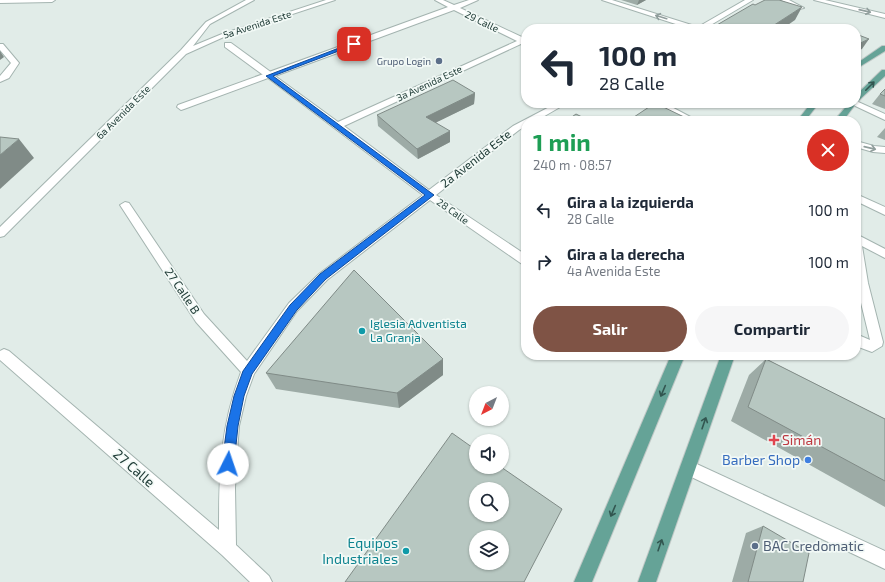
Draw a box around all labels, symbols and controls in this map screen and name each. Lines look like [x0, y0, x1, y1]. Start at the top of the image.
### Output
street label: 5a Avenida Este [221, 7, 293, 41]
one-way arrow [858, 7, 871, 15]
street label: 29 Calle [463, 8, 501, 34]
one-way arrow [655, 13, 667, 21]
pin [337, 27, 371, 61]
icon: arrive [343, 33, 365, 55]
text: 100 m [599, 38, 677, 72]
icon: left [533, 40, 585, 92]
place label: Grupo Login [377, 55, 431, 67]
marker: Grupo Login [434, 56, 444, 66]
street label: 3a Avenida Este [394, 62, 464, 104]
text: 28 Calle [599, 72, 665, 94]
one-way arrow [865, 81, 875, 91]
street label: 6a Avenida Este [94, 83, 152, 141]
street label: 2a Avenida Este [437, 126, 513, 190]
text: 1 min [533, 127, 591, 156]
button: close [807, 129, 849, 171]
one-way arrow [864, 144, 877, 152]
text: 240 m · 08:57 [533, 157, 612, 173]
text: Gira a la izquierda [567, 193, 694, 211]
street label: 28 Calle [435, 196, 471, 226]
icon: left [533, 199, 555, 221]
text: 100 m [808, 201, 849, 219]
text: 28 Calle [567, 211, 614, 227]
text: Gira a la derecha [567, 245, 685, 263]
icon: right [533, 251, 555, 273]
text: 100 m [808, 253, 849, 271]
text: 4a Avenida Este [567, 263, 660, 279]
street label: 27 Calle B [162, 265, 203, 316]
button: Salir [533, 306, 687, 352]
button: Compartir [695, 306, 849, 352]
place label: Iglesia Adventista La Granja [370, 316, 467, 345]
marker: Iglesia Adventista La Granja [357, 326, 367, 336]
one-way arrow [659, 385, 666, 397]
north arrow [469, 386, 509, 426]
map controls [469, 386, 509, 570]
one-way arrow [700, 417, 708, 429]
place label: Simán [782, 431, 821, 448]
button: sound [469, 434, 509, 474]
marker: Simán [769, 435, 779, 445]
position arrow [207, 443, 249, 485]
street label: 27 Calle [110, 445, 159, 490]
place label: Barber Shop [722, 451, 800, 468]
marker: Barber Shop [803, 455, 813, 465]
button: search [469, 482, 509, 522]
one-way arrow [608, 504, 616, 516]
button: layers [469, 530, 509, 570]
place label: Equipos Industriales [322, 534, 398, 567]
place label: BAC Credomatic [763, 537, 864, 554]
one-way arrow [657, 540, 665, 552]
marker: BAC Credomatic [750, 541, 760, 551]
marker: Equipos Industriales [401, 546, 411, 556]

